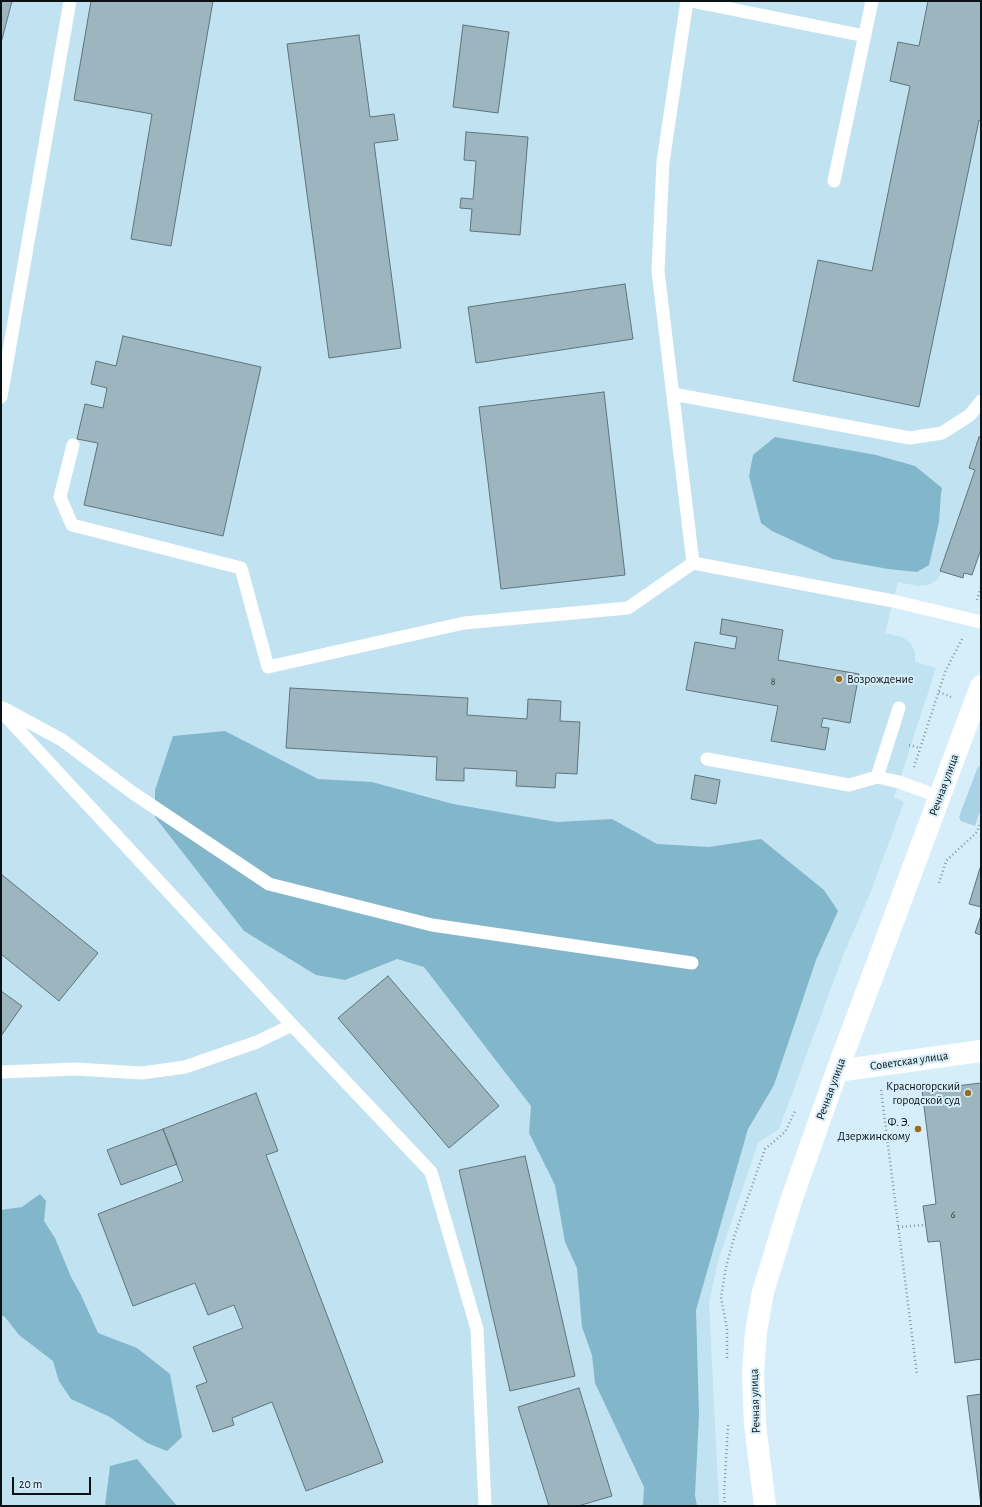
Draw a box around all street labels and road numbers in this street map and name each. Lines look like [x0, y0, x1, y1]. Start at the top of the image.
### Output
street label: Речная улица [926, 752, 962, 818]
street label: Советская улица [869, 1048, 949, 1074]
street label: Речная улица [813, 1056, 849, 1122]
street label: Речная улица [747, 1368, 763, 1434]

